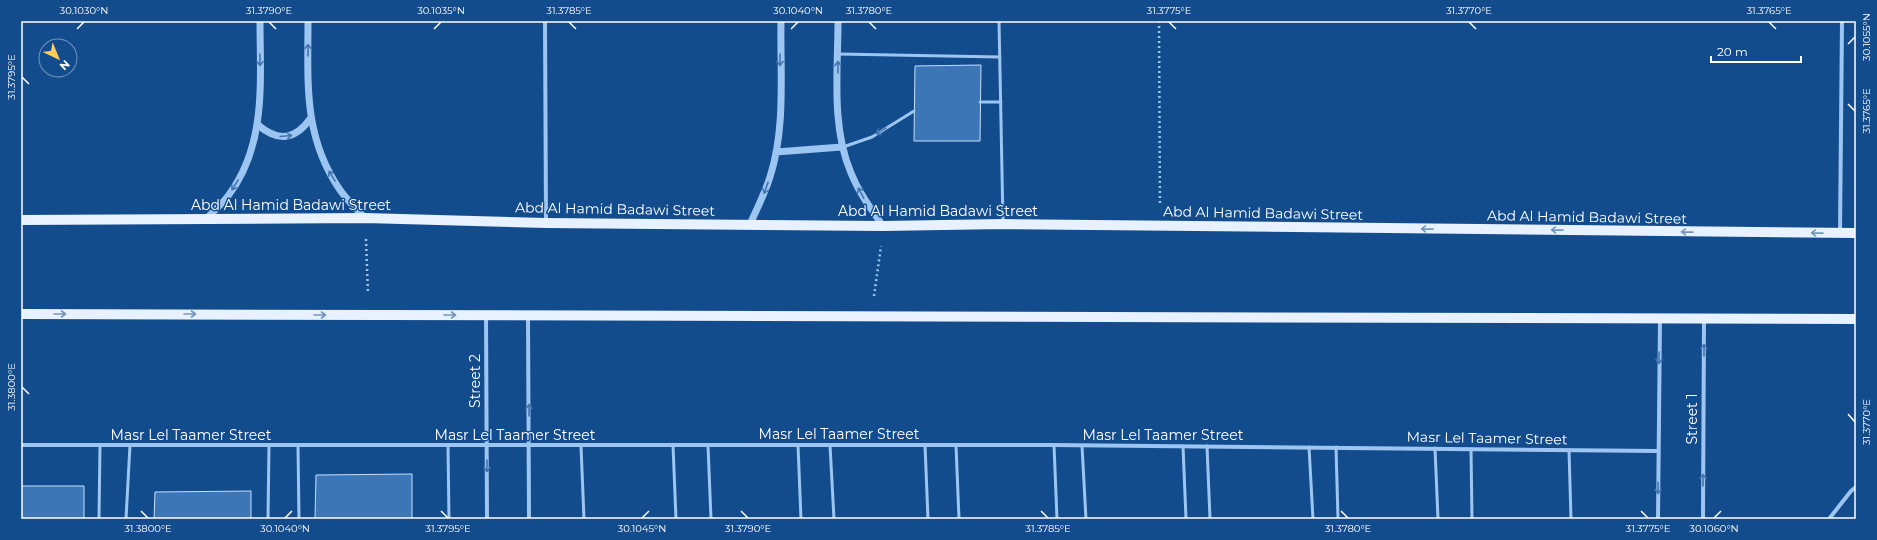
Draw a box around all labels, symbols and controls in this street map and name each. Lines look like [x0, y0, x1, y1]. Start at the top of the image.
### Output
text: 30.1030°N [60, 4, 108, 17]
text: 31.3790°E [246, 4, 293, 17]
text: 30.1035°N [417, 4, 465, 17]
text: 31.3785°E [546, 4, 592, 17]
text: 30.1040°N [773, 4, 823, 17]
text: 31.3780°E [846, 4, 893, 17]
text: 31.3775°E [1147, 4, 1192, 17]
text: 31.3770°E [1446, 4, 1492, 17]
text: 31.3765°E [1746, 4, 1792, 17]
text: 30.1055°N [1860, 13, 1873, 61]
north arrow [38, 38, 78, 78]
scale bar [1711, 38, 1801, 64]
one-way arrow [304, 44, 312, 57]
text: 20 m [1717, 44, 1748, 59]
one-way arrow [256, 53, 264, 66]
one-way arrow [776, 53, 784, 66]
text: 31.3795°E [5, 54, 18, 100]
text: N [57, 57, 73, 73]
one-way arrow [834, 61, 842, 74]
text: 31.3765°E [1860, 88, 1873, 134]
one-way arrow [875, 128, 887, 136]
one-way arrow [279, 133, 292, 140]
one-way arrow [327, 170, 335, 182]
one-way arrow [230, 179, 238, 191]
one-way arrow [762, 182, 769, 195]
one-way arrow [857, 188, 864, 200]
street label: Abd Al Hamid Badawi Street [191, 196, 391, 214]
street label: Abd Al Hamid Badawi Street [515, 198, 715, 220]
street label: Abd Al Hamid Badawi Street [838, 202, 1038, 220]
street label: Abd Al Hamid Badawi Street [1163, 202, 1363, 224]
street label: Abd Al Hamid Badawi Street [1487, 206, 1687, 228]
one-way arrow [1421, 225, 1434, 233]
one-way arrow [1551, 226, 1564, 234]
one-way arrow [1681, 228, 1694, 236]
one-way arrow [1811, 229, 1824, 237]
one-way arrow [53, 310, 66, 318]
one-way arrow [183, 310, 196, 318]
one-way arrow [313, 311, 326, 319]
one-way arrow [443, 311, 456, 319]
one-way arrow [1700, 344, 1708, 357]
one-way arrow [1656, 351, 1663, 364]
street label: Street 2 [466, 354, 484, 408]
text: 31.3800°E [5, 363, 18, 411]
street label: Street 1 [1683, 393, 1701, 445]
text: 31.3770°E [1860, 399, 1873, 445]
one-way arrow [525, 404, 533, 417]
street label: Masr Lel Taamer Street [759, 425, 920, 443]
street label: Masr Lel Taamer Street [111, 426, 272, 444]
street label: Masr Lel Taamer Street [435, 426, 596, 444]
street label: Masr Lel Taamer Street [1083, 426, 1244, 444]
street label: Masr Lel Taamer Street [1406, 428, 1568, 448]
one-way arrow [483, 459, 491, 472]
one-way arrow [1699, 474, 1707, 487]
one-way arrow [1654, 481, 1662, 494]
text: 31.3800°E [124, 522, 172, 535]
text: 30.1040°N [260, 522, 310, 535]
text: 31.3795°E [425, 522, 471, 535]
text: 30.1045°N [618, 522, 666, 535]
text: 31.3790°E [725, 522, 772, 535]
text: 31.3785°E [1025, 522, 1071, 535]
text: 31.3780°E [1325, 522, 1372, 535]
text: 31.3775°E [1626, 522, 1671, 535]
text: 30.1060°N [1689, 522, 1739, 535]

